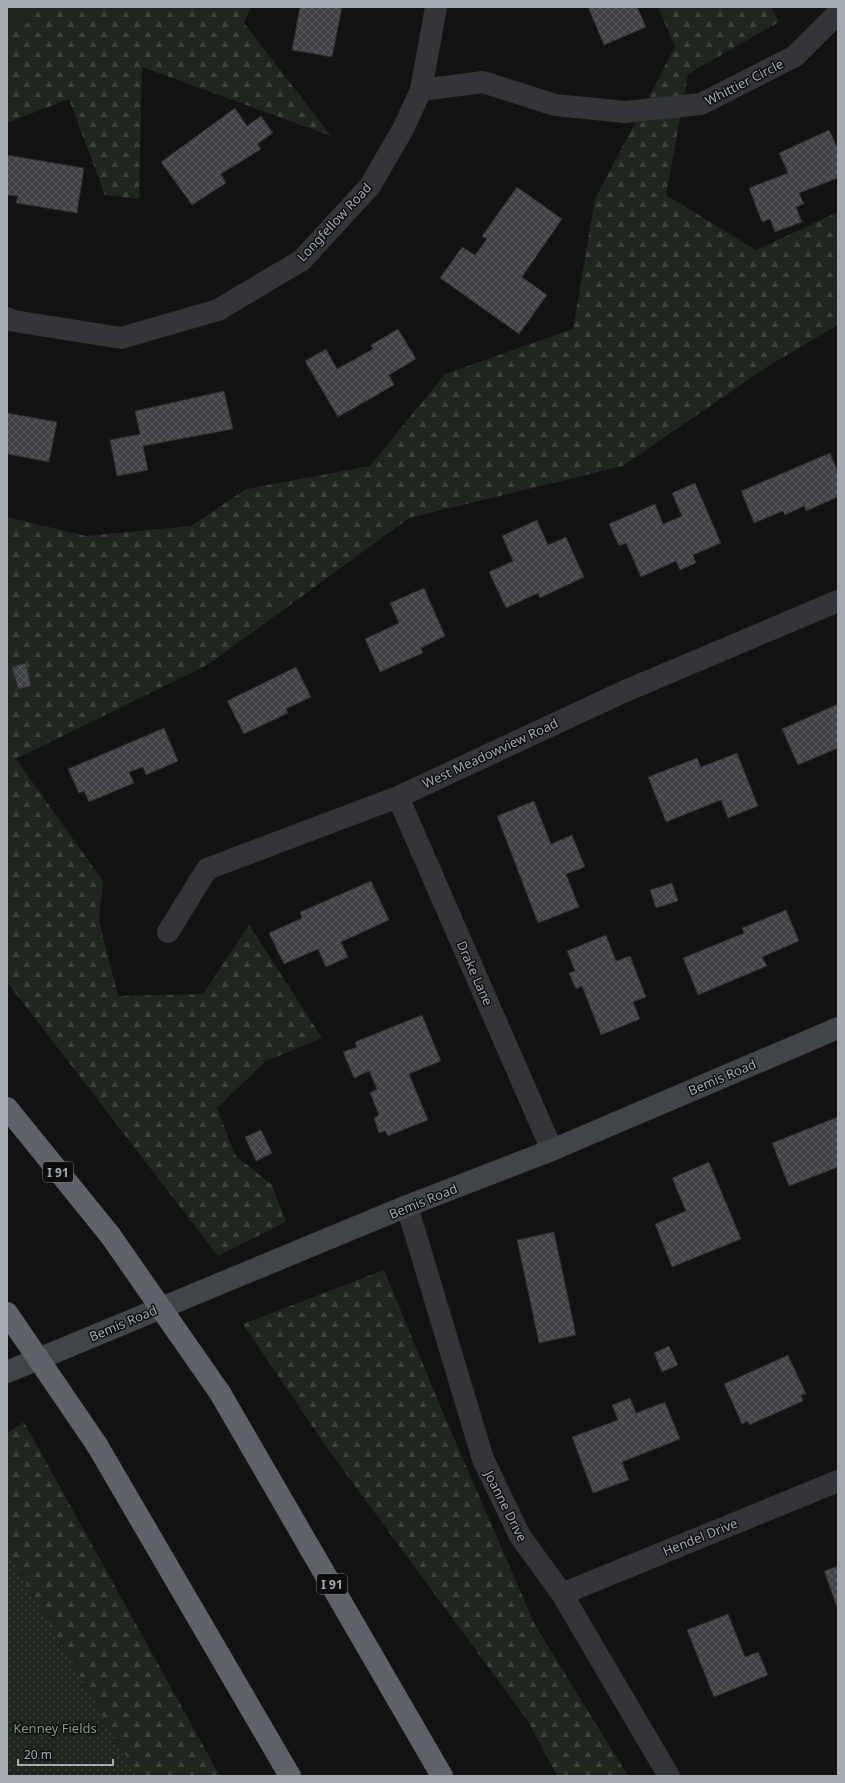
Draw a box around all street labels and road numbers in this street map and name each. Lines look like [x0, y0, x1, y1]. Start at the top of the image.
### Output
street label: Whittier Circle [702, 54, 786, 110]
street label: Longfellow Road [293, 179, 375, 265]
street label: West Meadowview Road [419, 714, 561, 792]
street label: Drake Lane [453, 938, 497, 1008]
street label: Bemis Road [685, 1055, 759, 1099]
road number: I 91 [43, 1162, 73, 1182]
street label: Bemis Road [386, 1179, 460, 1223]
street label: Bemis Road [86, 1301, 160, 1345]
street label: Joanne Drive [479, 1466, 532, 1545]
street label: Hendel Drive [660, 1514, 740, 1560]
road number: I 91 [317, 1574, 347, 1594]

